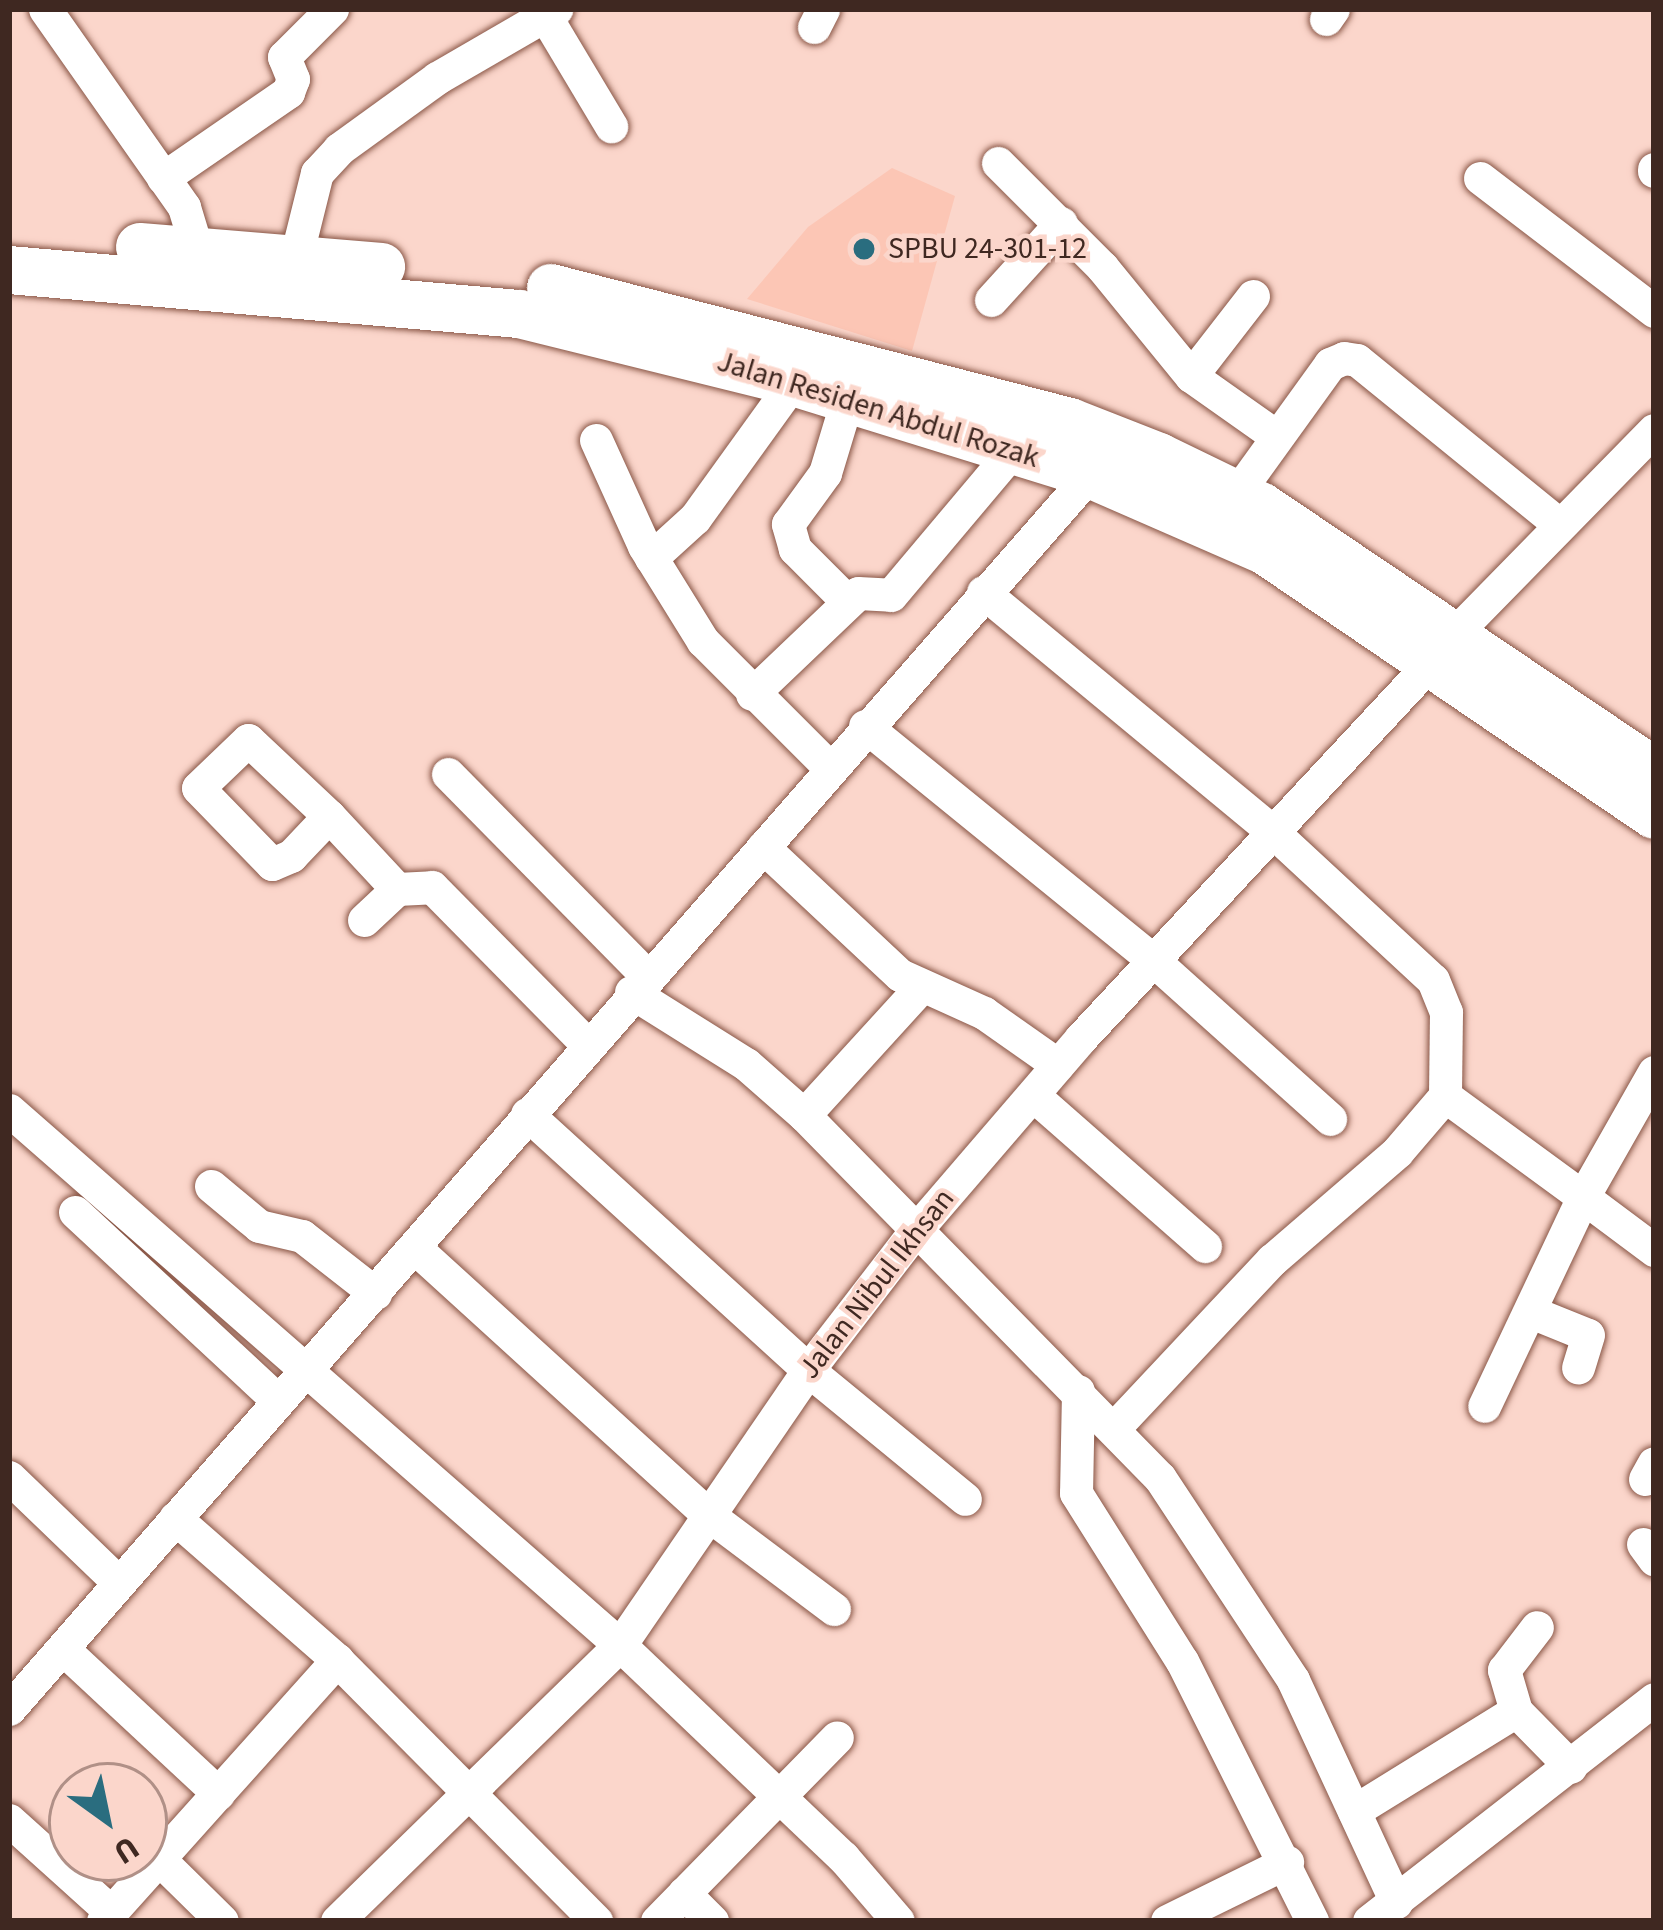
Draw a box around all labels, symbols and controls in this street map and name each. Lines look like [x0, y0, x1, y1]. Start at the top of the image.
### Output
place label: SPBU 24-301-12 [888, 231, 1087, 267]
marker: SPBU 24-301-12 [851, 236, 877, 262]
street label: Jalan Residen Abdul Rozak [713, 344, 1043, 476]
street label: Jalan Nibul Ikhsan [792, 1182, 962, 1386]
north arrow [48, 1762, 168, 1882]
text: U [104, 1824, 148, 1876]

